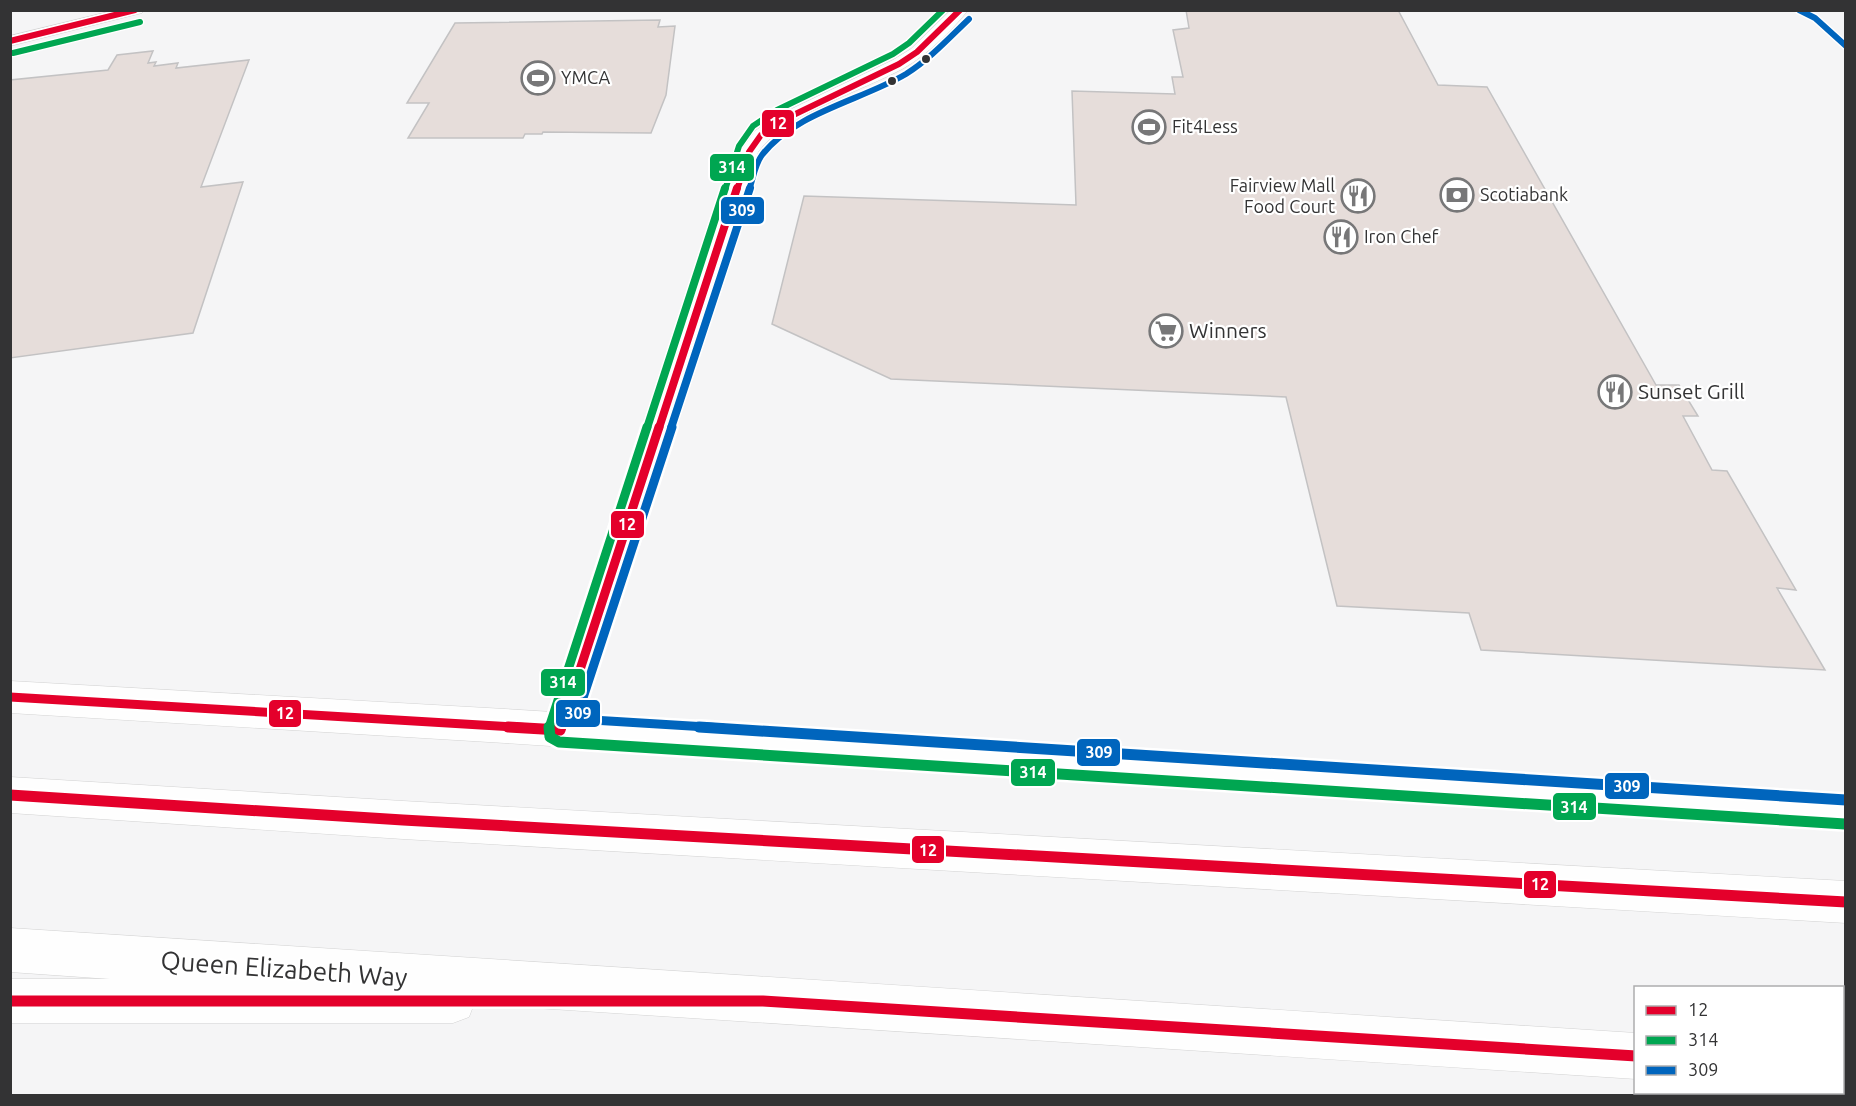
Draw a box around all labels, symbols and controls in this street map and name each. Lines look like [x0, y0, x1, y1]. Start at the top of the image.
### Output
unlabelled marker [920, 53, 932, 65]
sports icon: YMCA [520, 60, 556, 96]
place label: YMCA [561, 67, 611, 87]
unlabelled marker [886, 75, 898, 87]
line badge: 12 [761, 109, 795, 138]
sports icon: Fit4Less [1131, 109, 1167, 145]
text: 12 [769, 114, 787, 132]
place label: Fit4Less [1172, 116, 1238, 136]
line badge: 314 [709, 153, 755, 182]
text: 314 [718, 158, 746, 176]
place label: Fairview Mall Food Court [1230, 175, 1335, 216]
bank icon: Scotiabank [1439, 177, 1475, 213]
restaurant icon: Fairview Mall Food Court [1340, 178, 1376, 214]
place label: Scotiabank [1480, 184, 1568, 204]
line badge: 309 [720, 196, 765, 225]
text: 309 [728, 201, 756, 219]
restaurant icon: Iron Chef [1323, 219, 1359, 255]
place label: Iron Chef [1364, 226, 1439, 246]
supermarket icon: Winners [1148, 313, 1184, 349]
place label: Winners [1189, 318, 1267, 342]
restaurant icon: Sunset Grill [1597, 374, 1633, 410]
place label: Sunset Grill [1638, 379, 1745, 403]
line badge: 12 [610, 510, 645, 539]
text: 12 [618, 515, 636, 533]
line badge: 314 [540, 668, 586, 697]
text: 314 [549, 673, 577, 691]
line badge: 12 [268, 699, 302, 728]
line badge: 309 [555, 699, 601, 728]
text: 12 [276, 704, 294, 722]
text: 309 [564, 704, 592, 722]
line badge: 309 [1076, 738, 1121, 767]
text: 309 [1085, 743, 1113, 761]
line badge: 314 [1010, 758, 1056, 787]
text: 314 [1019, 763, 1047, 781]
line badge: 309 [1604, 772, 1650, 800]
text: 309 [1613, 777, 1641, 795]
line badge: 314 [1552, 792, 1597, 821]
text: 314 [1560, 798, 1588, 816]
line badge: 12 [911, 835, 945, 864]
text: 12 [919, 841, 937, 859]
line badge: 12 [1523, 870, 1557, 899]
text: 12 [1531, 875, 1549, 893]
street label: Queen Elizabeth Way [160, 945, 408, 992]
legend [1634, 986, 1844, 1094]
text: 12 [1688, 999, 1708, 1019]
text: 314 [1688, 1029, 1718, 1049]
text: 309 [1688, 1059, 1718, 1079]

